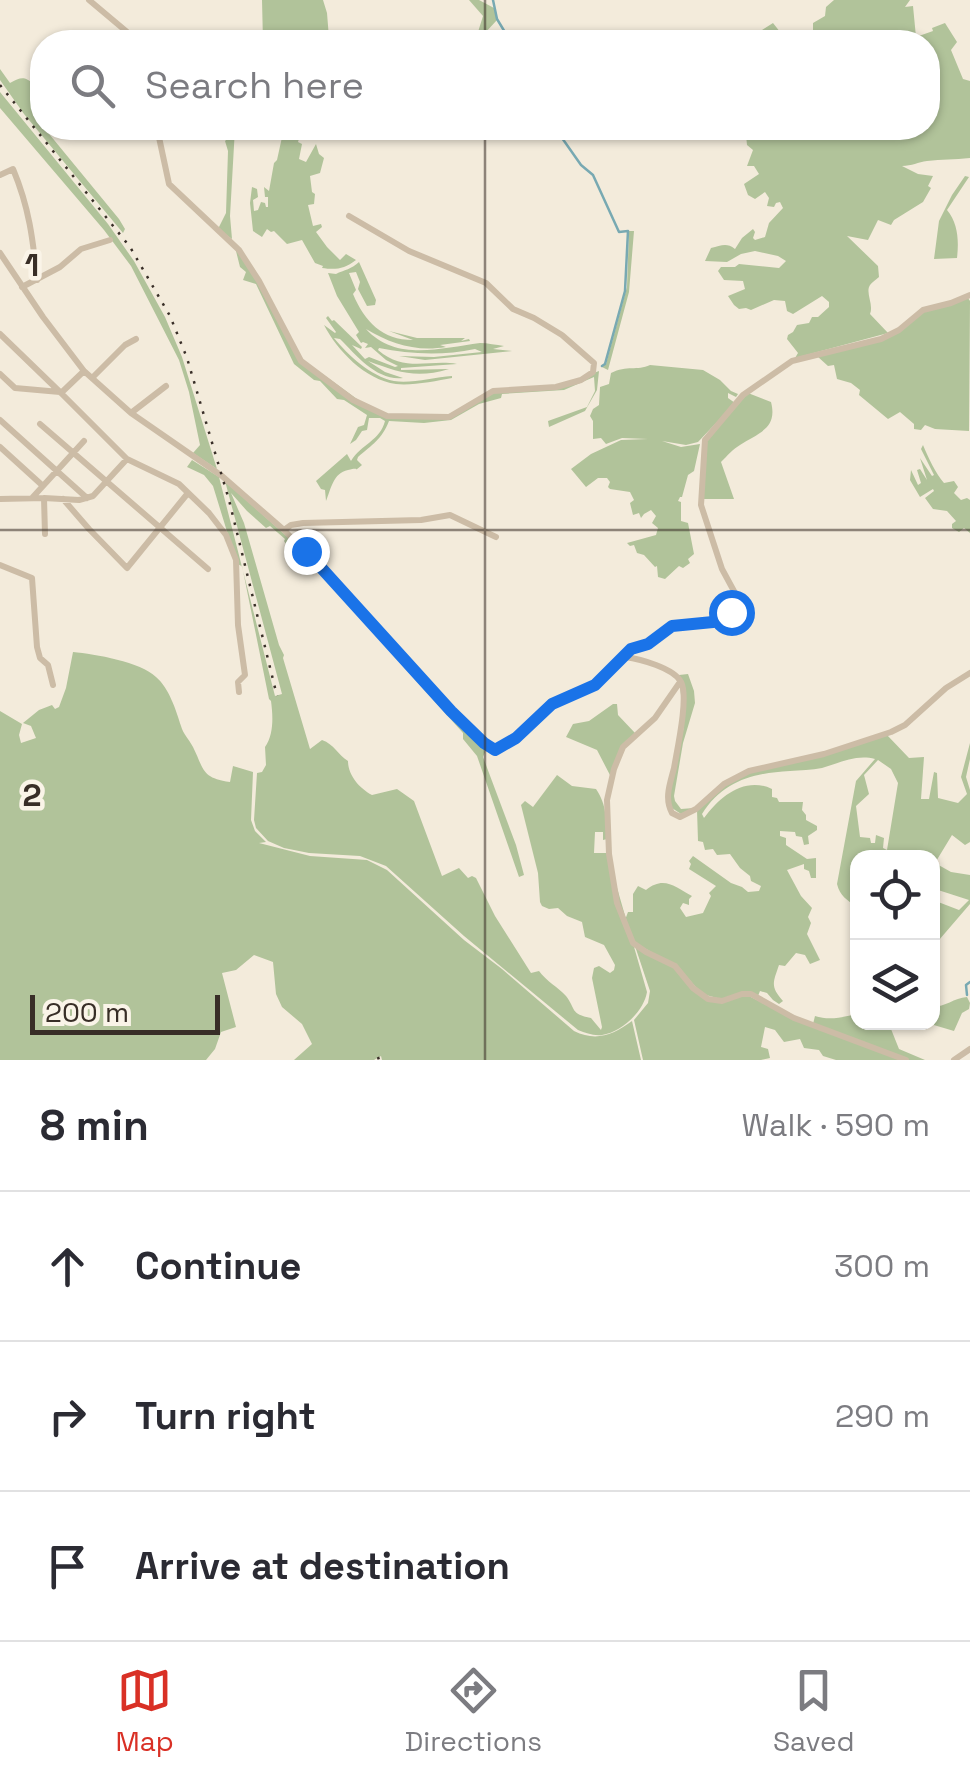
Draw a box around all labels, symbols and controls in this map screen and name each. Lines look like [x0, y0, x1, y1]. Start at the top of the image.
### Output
search box [30, 30, 940, 140]
icon: search [65, 58, 120, 113]
text: Search here [145, 61, 364, 109]
text: 1 [25, 245, 39, 285]
route end [284, 529, 330, 575]
route start [709, 590, 755, 636]
text: 2 [22, 775, 42, 815]
map controls [850, 850, 940, 1030]
button: locate [850, 850, 940, 940]
button: layers [850, 940, 940, 1030]
scale bar [30, 990, 220, 1034]
text: 200 m [45, 994, 129, 1030]
text: 8 min [40, 1099, 149, 1152]
text: Walk · 590 m [741, 1105, 930, 1145]
icon: ahead [40, 1239, 95, 1294]
text: Continue [135, 1242, 301, 1290]
text: 300 m [834, 1246, 930, 1286]
icon: right [40, 1389, 95, 1444]
text: Turn right [135, 1392, 316, 1440]
text: 290 m [835, 1396, 930, 1436]
icon: arrive [40, 1539, 95, 1594]
text: Arrive at destination [135, 1542, 510, 1590]
tab: Map [115, 1663, 174, 1759]
tab: Directions [405, 1663, 542, 1759]
tab: Saved [773, 1663, 855, 1759]

